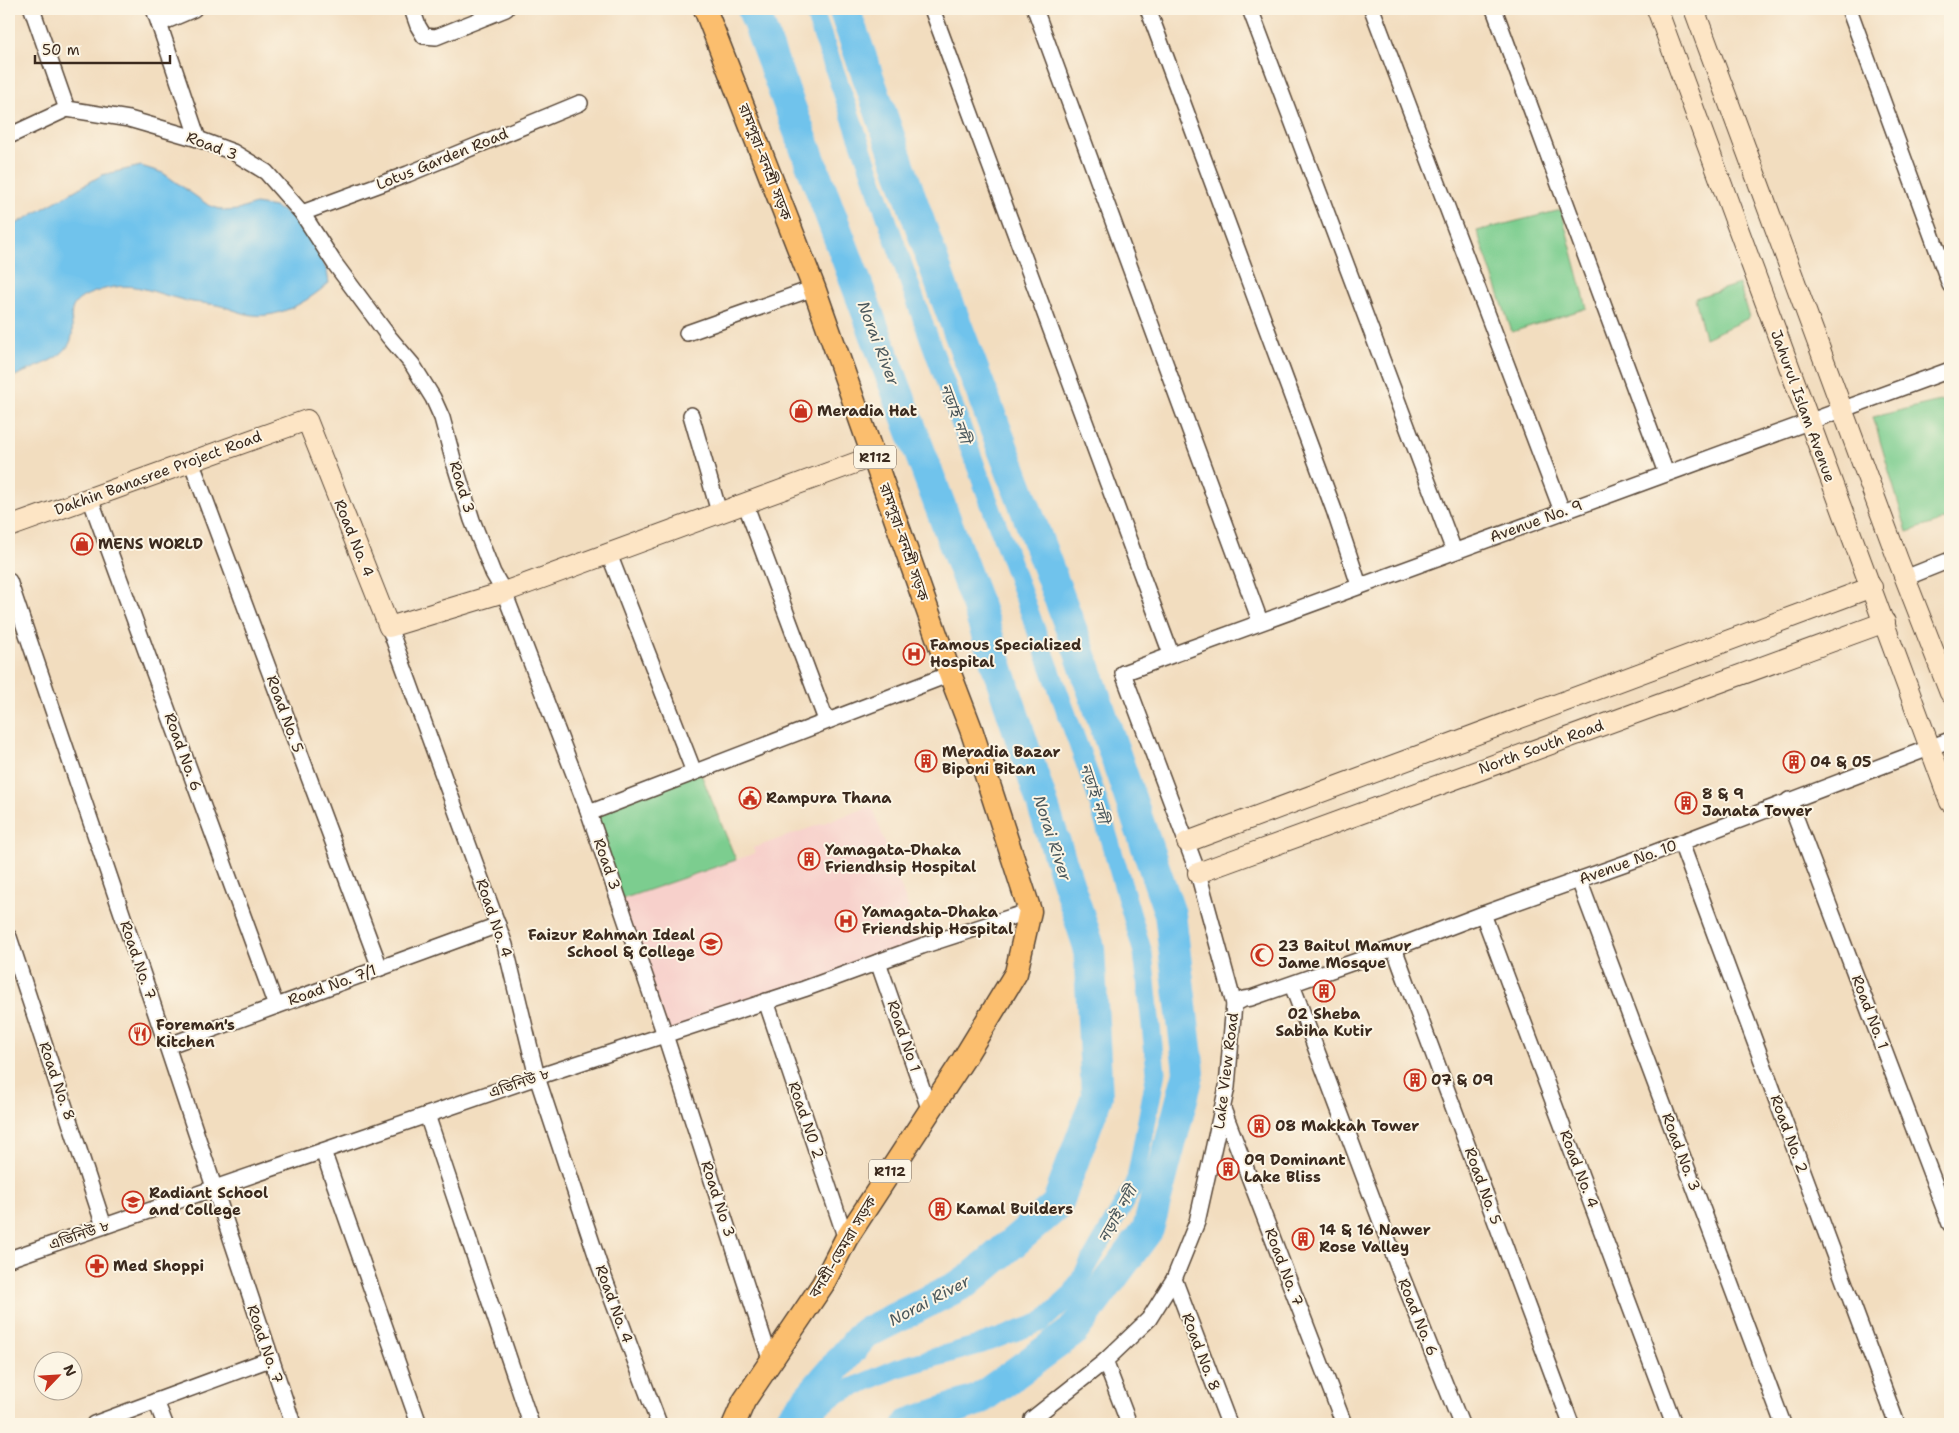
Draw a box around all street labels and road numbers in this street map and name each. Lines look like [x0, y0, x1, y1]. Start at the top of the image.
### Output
street label: রামপুরা-বনশ্রী সড়ক [733, 100, 797, 224]
street label: Lotus Garden Road [373, 123, 511, 195]
street label: Road 3 [184, 127, 240, 165]
street label: Jahurul Islam Avenue [1766, 327, 1840, 485]
street label: Dakhin Banasree Project Road [52, 426, 265, 520]
road number: R112 [854, 446, 896, 468]
street label: Road 3 [445, 459, 479, 515]
street label: রামপুরা-বনশ্রী সড়ক [874, 480, 934, 604]
street label: Avenue No. 9 [1487, 495, 1585, 547]
street label: Road No. 4 [329, 496, 379, 580]
street label: Road No. 5 [262, 673, 308, 755]
street label: Road No. 6 [160, 710, 206, 794]
street label: North South Road [1476, 715, 1607, 779]
street label: Avenue No. 10 [1576, 835, 1680, 889]
street label: Road 3 [589, 836, 625, 892]
street label: Road No. 4 [471, 876, 517, 960]
street label: Road No. 7 [115, 918, 161, 1002]
street label: Road No. 7/1 [285, 960, 379, 1010]
street label: Road No. 1 [1847, 972, 1893, 1052]
street label: Road No 1 [882, 998, 926, 1074]
street label: Lake View Road [1209, 1011, 1243, 1130]
street label: Road No. 8 [34, 1039, 80, 1123]
street label: এভিনিউ ৮ [486, 1063, 552, 1103]
street label: Road N0 2 [783, 1079, 829, 1161]
street label: Road No. 2 [1766, 1092, 1812, 1176]
street label: Road No. 3 [1657, 1110, 1705, 1194]
street label: Road No. 4 [1555, 1127, 1603, 1211]
street label: Road No. 5 [1460, 1145, 1506, 1227]
street label: Road No 3 [696, 1158, 740, 1240]
road number: R112 [869, 1160, 911, 1182]
street label: বনশ্রী-ডেমরা সড়ক [804, 1192, 882, 1303]
street label: এভিনিউ ৮ [46, 1215, 112, 1255]
street label: Road No. 7 [1260, 1225, 1308, 1309]
street label: Road No. 4 [591, 1262, 637, 1346]
street label: Road No. 6 [1393, 1275, 1443, 1359]
street label: Road No. 7 [242, 1302, 288, 1386]
street label: Road No. 8 [1177, 1310, 1225, 1394]

